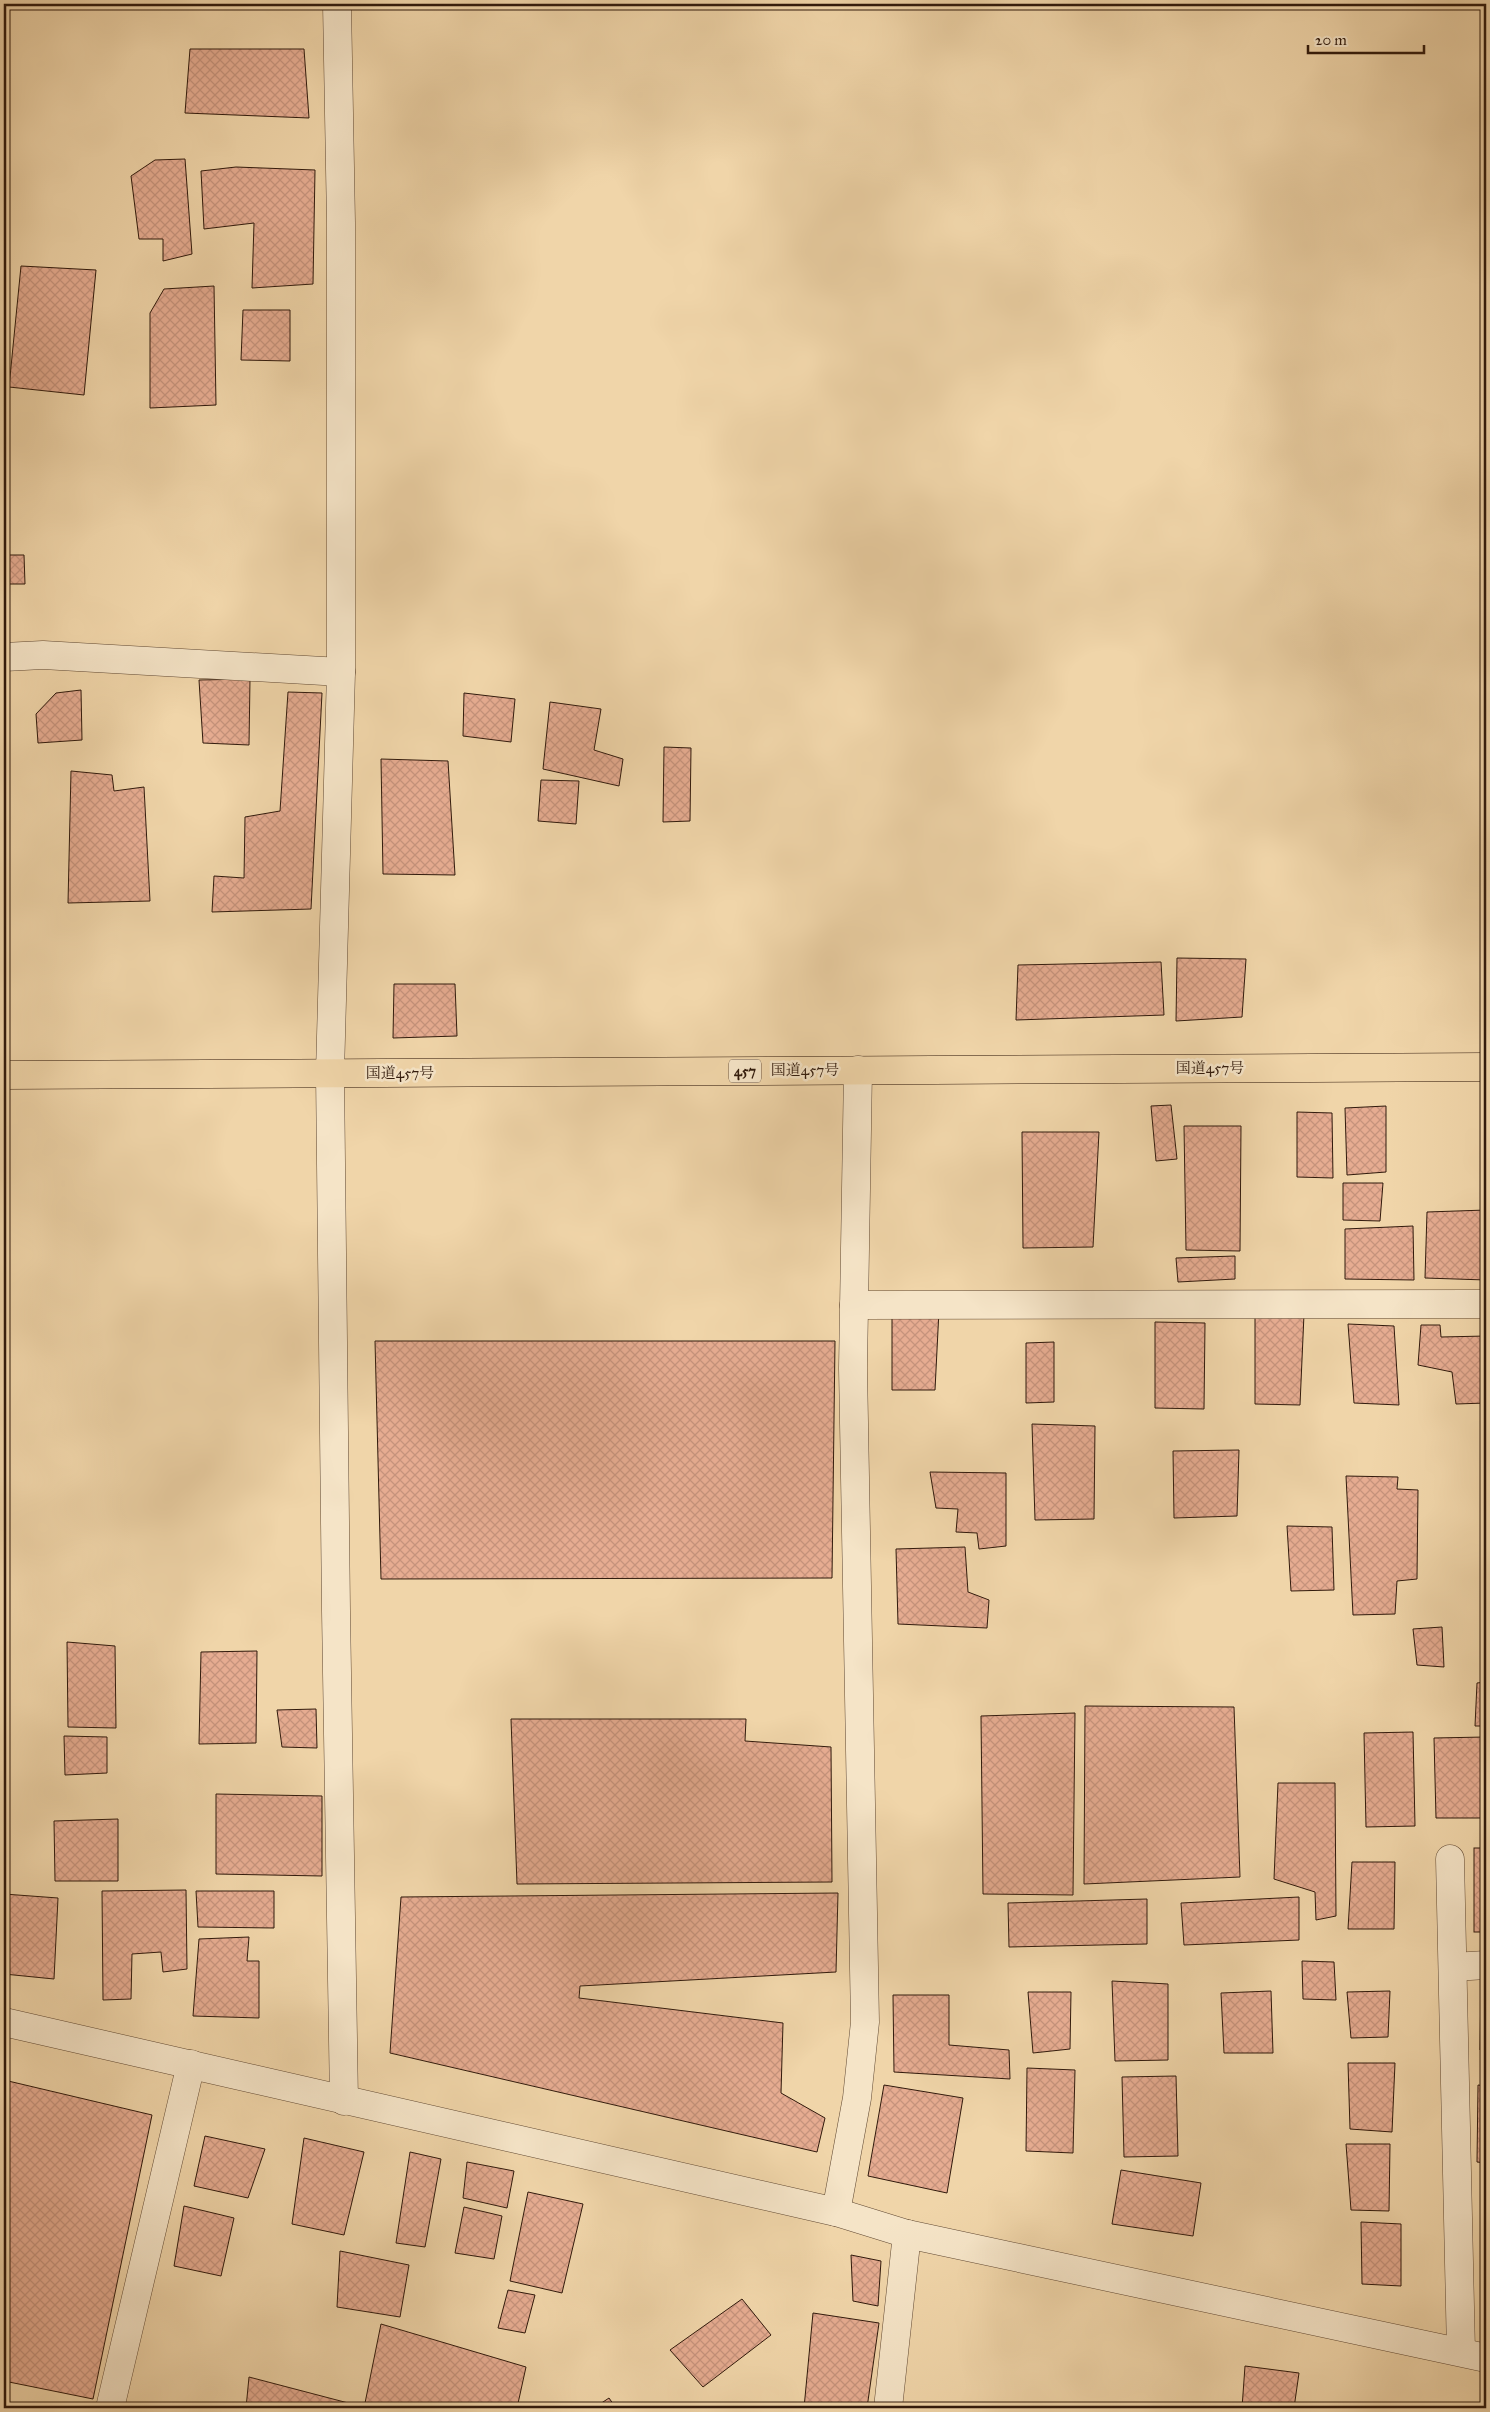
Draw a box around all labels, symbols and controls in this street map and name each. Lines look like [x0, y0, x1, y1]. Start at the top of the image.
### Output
scale bar [1308, 22, 1424, 54]
text: 20 m [1315, 31, 1347, 49]
street label: 国道457号 [1176, 1059, 1244, 1077]
road number: 457 [729, 1060, 761, 1082]
street label: 国道457号 [771, 1061, 839, 1079]
street label: 国道457号 [366, 1064, 434, 1082]

